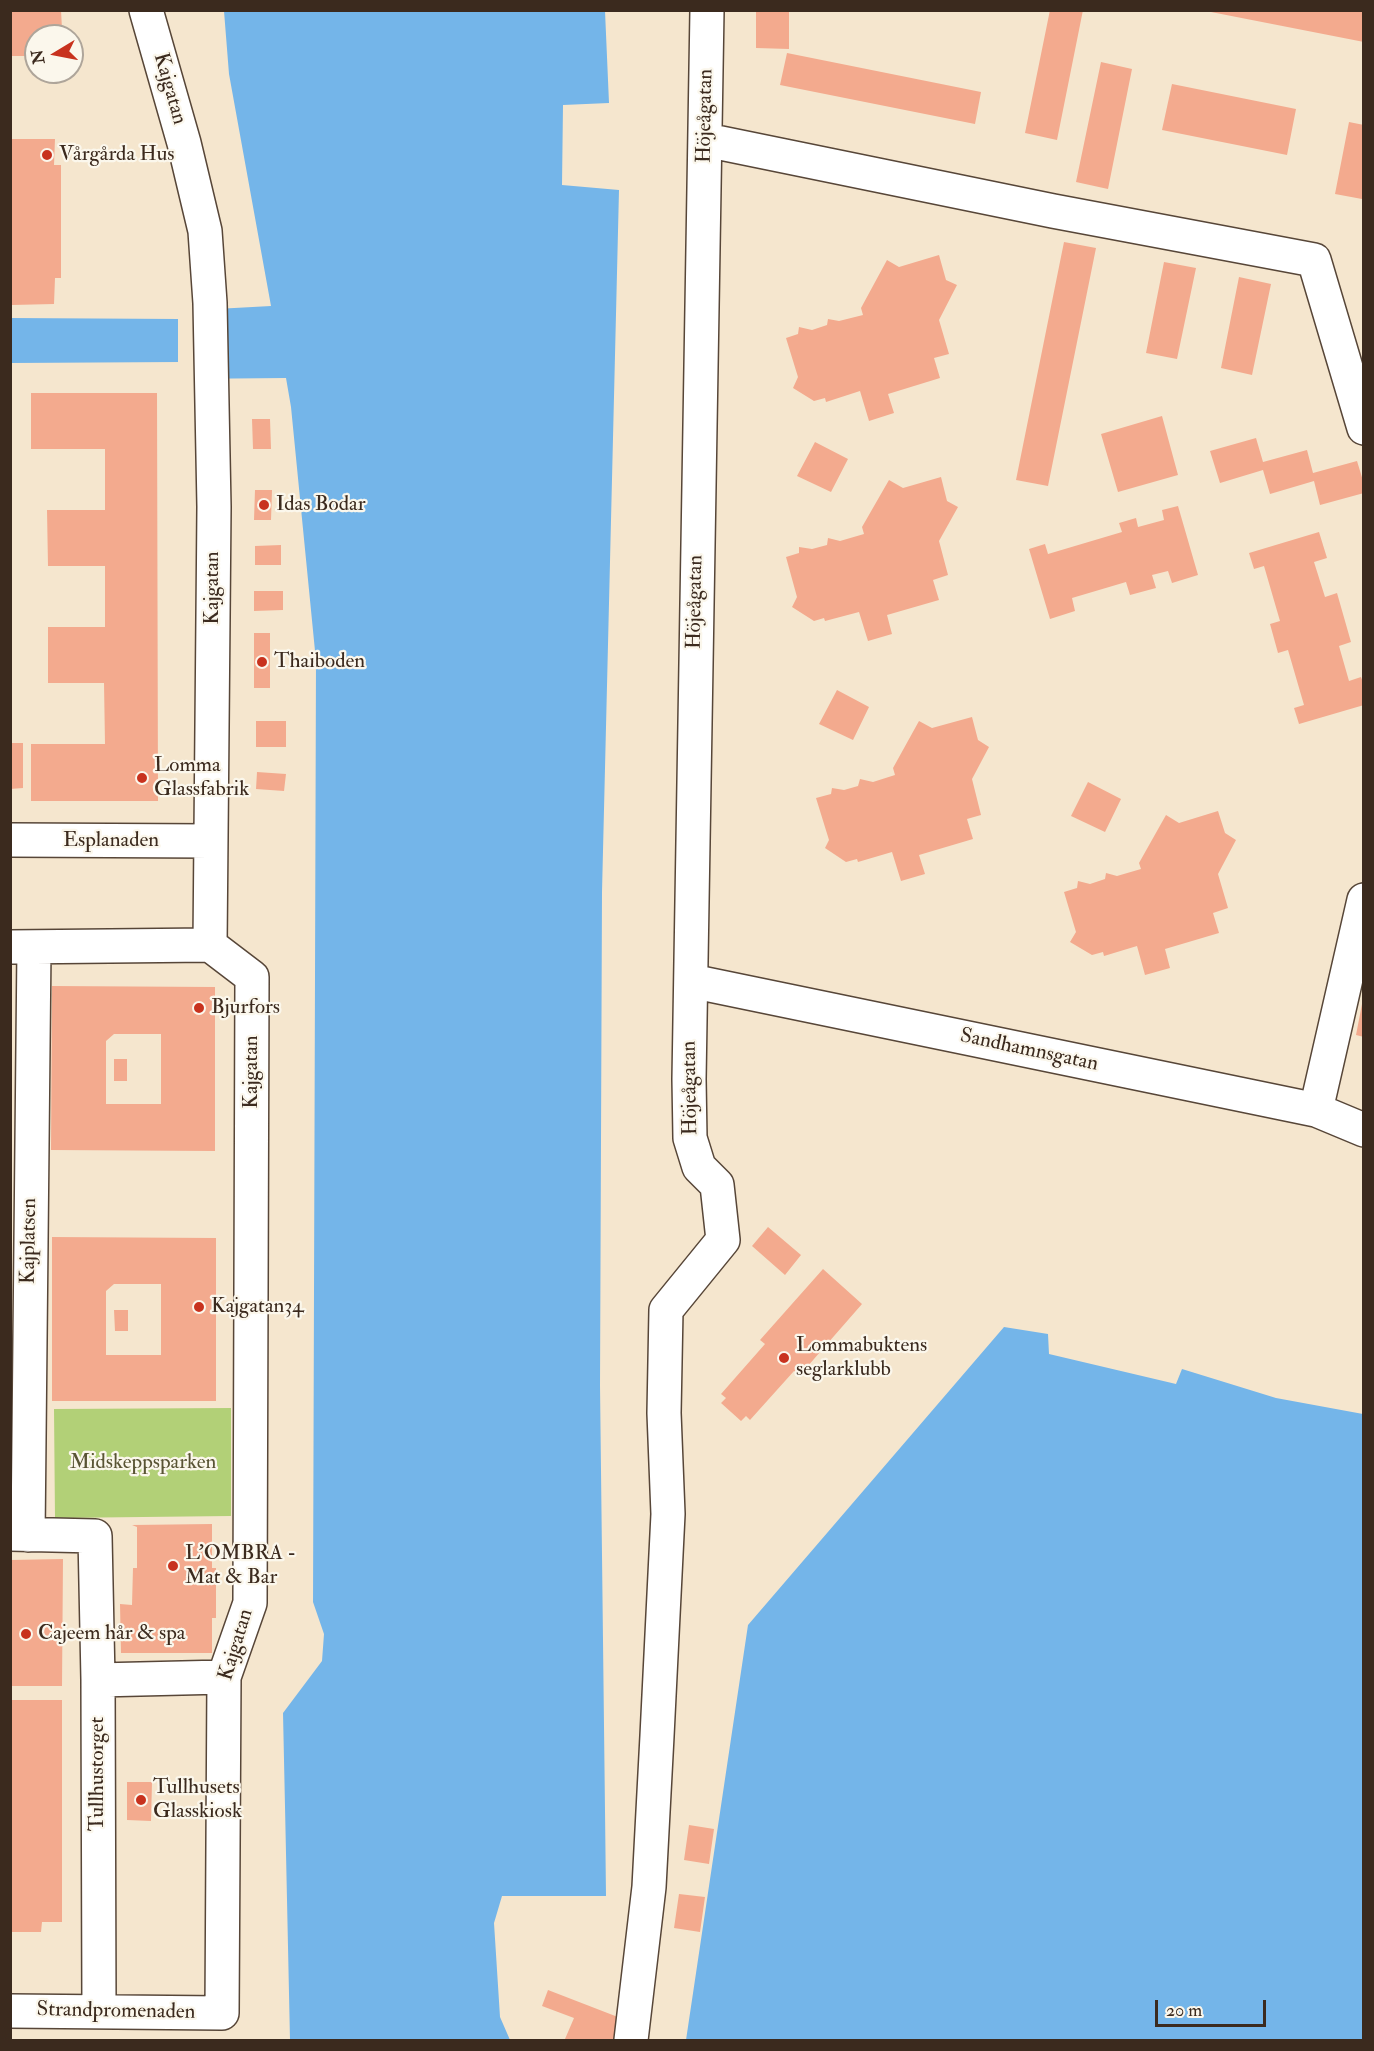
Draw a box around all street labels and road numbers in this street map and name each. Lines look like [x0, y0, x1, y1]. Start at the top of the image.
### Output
street label: Kajgatan [147, 50, 191, 128]
street label: Höjeågatan [693, 69, 719, 163]
street label: Kajgatan [200, 551, 226, 625]
street label: Höjeågatan [683, 555, 709, 649]
street label: Esplanaden [63, 828, 159, 854]
street label: Sandhamnsgatan [958, 1024, 1100, 1078]
street label: Kajgatan [239, 1035, 265, 1109]
street label: Höjeågatan [678, 1041, 704, 1135]
street label: Kajplatsen [17, 1198, 43, 1284]
street label: Kajgatan [214, 1606, 260, 1684]
street label: Tullhustorget [85, 1717, 111, 1831]
street label: Strandpromenaden [36, 1998, 196, 2026]

